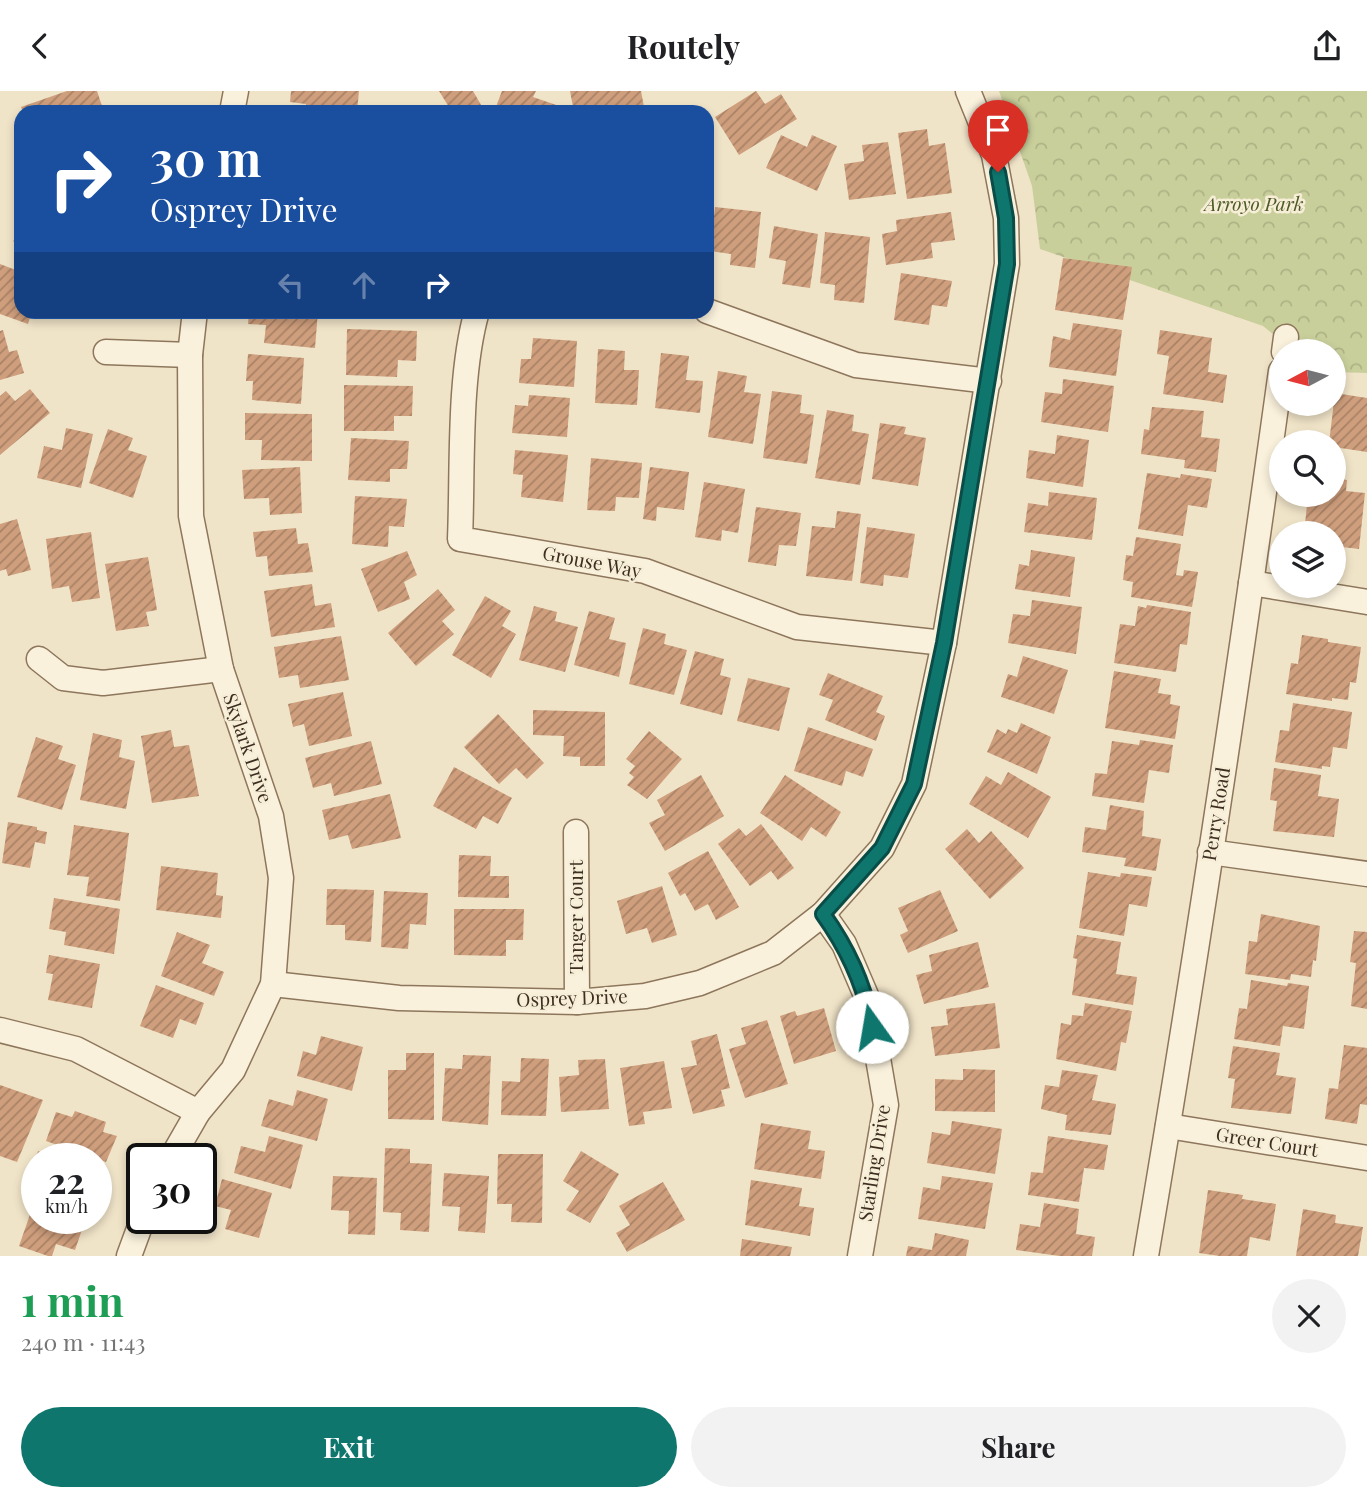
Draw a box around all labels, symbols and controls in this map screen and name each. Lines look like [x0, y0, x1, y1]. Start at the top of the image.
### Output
text: Routely [627, 24, 740, 67]
icon: back [21, 27, 59, 65]
icon: share [1308, 27, 1346, 65]
pin [968, 100, 1028, 172]
icon: arrive [979, 111, 1017, 149]
text: 30 m [150, 124, 261, 189]
icon: right [35, 133, 126, 224]
text: Osprey Drive [150, 187, 338, 230]
park label: Arroyo Park [1202, 190, 1304, 216]
icon: left [272, 266, 310, 304]
icon: ahead [345, 266, 383, 304]
icon: right [418, 266, 456, 304]
north arrow [1269, 339, 1346, 417]
map controls [1269, 339, 1346, 598]
button: search [1269, 430, 1346, 507]
button: layers [1269, 521, 1346, 598]
street label: Grouse Way [540, 539, 644, 583]
street label: Skylark Drive [218, 689, 280, 806]
street label: Perry Road [1195, 765, 1235, 863]
street label: Tanger Court [562, 860, 588, 974]
street label: Osprey Drive [516, 982, 628, 1012]
position arrow [835, 990, 909, 1064]
street label: Starling Drive [851, 1103, 895, 1223]
street label: Greer Court [1214, 1120, 1320, 1162]
speed limit sign: 30 [126, 1143, 217, 1234]
text: 22 [48, 1156, 85, 1203]
text: km/h [45, 1194, 88, 1218]
text: 1 min [21, 1272, 124, 1328]
button: close [1272, 1279, 1346, 1353]
text: 240 m · 11:43 [21, 1326, 145, 1357]
button: Exit [21, 1407, 677, 1487]
button: Share [691, 1407, 1346, 1487]

